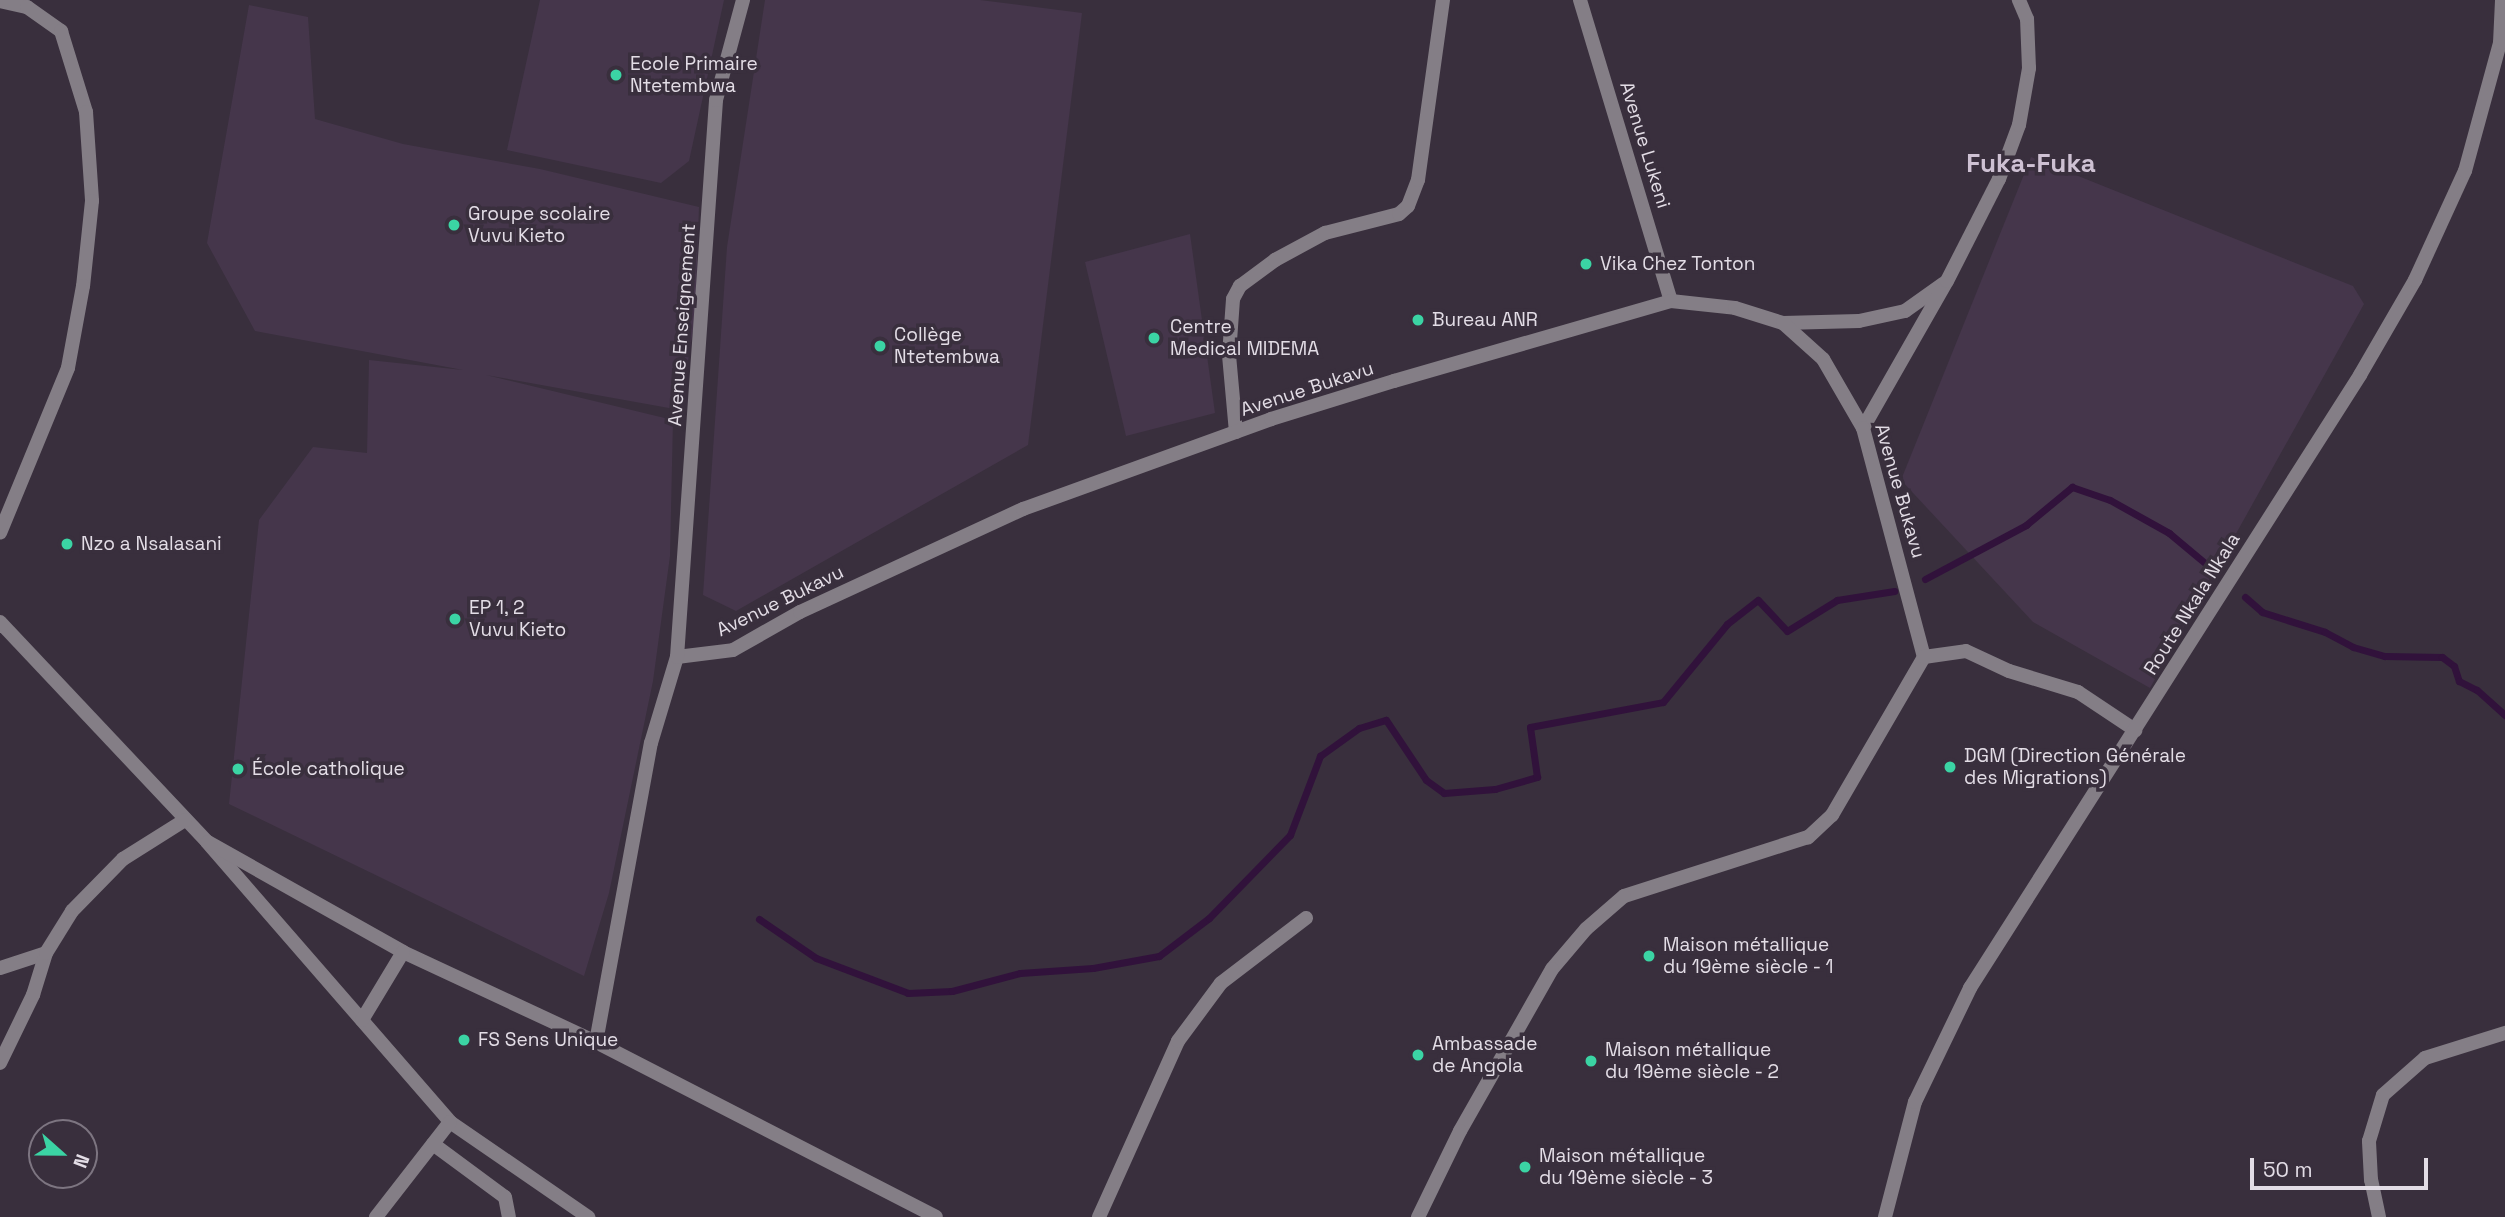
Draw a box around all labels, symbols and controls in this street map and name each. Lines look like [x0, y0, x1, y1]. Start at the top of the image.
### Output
place label: Ecole Primaire Ntetembwa [630, 53, 758, 97]
marker: Ecole Primaire Ntetembwa [608, 67, 624, 83]
street label: Avenue Lukeni [1615, 79, 1675, 211]
district label: Fuka-Fuka [1966, 148, 2096, 180]
place label: Groupe scolaire Vuvu Kieto [468, 203, 611, 247]
marker: Groupe scolaire Vuvu Kieto [446, 217, 462, 233]
street label: Avenue Enseignement [664, 223, 700, 427]
place label: Vika Chez Tonton [1600, 253, 1756, 275]
marker: Vika Chez Tonton [1578, 256, 1594, 272]
place label: Bureau ANR [1432, 309, 1538, 331]
marker: Bureau ANR [1410, 312, 1426, 328]
place label: Centre Medical MIDEMA [1170, 316, 1319, 360]
place label: Collège Ntetembwa [894, 324, 1000, 368]
marker: Centre Medical MIDEMA [1144, 328, 1164, 348]
marker: Collège Ntetembwa [872, 338, 888, 354]
street label: Avenue Bukavu [1238, 357, 1376, 421]
street label: Avenue Bukavu [1870, 421, 1930, 561]
street label: Route Nkala Nkala [2139, 529, 2245, 679]
place label: Nzo a Nsalasani [81, 533, 222, 555]
marker: Nzo a Nsalasani [59, 536, 75, 552]
street label: Avenue Bukavu [713, 560, 847, 642]
place label: EP 1, 2 Vuvu Kieto [469, 597, 566, 641]
marker: EP 1, 2 Vuvu Kieto [447, 611, 463, 627]
place label: DGM (Direction Générale des Migrations) [1964, 745, 2186, 789]
place label: École catholique [252, 758, 405, 780]
marker: DGM (Direction Générale des Migrations) [1942, 759, 1958, 775]
marker: École catholique [230, 761, 246, 777]
place label: Maison métallique du 19ème siècle - 1 [1663, 934, 1835, 978]
marker: Maison métallique du 19ème siècle - 1 [1641, 948, 1657, 964]
place label: FS Sens Unique [478, 1029, 618, 1051]
marker: FS Sens Unique [456, 1032, 472, 1048]
place label: Ambassade de Angola [1432, 1033, 1537, 1077]
place label: Maison métallique du 19ème siècle - 2 [1605, 1039, 1780, 1083]
marker: Ambassade de Angola [1410, 1047, 1426, 1063]
marker: Maison métallique du 19ème siècle - 2 [1583, 1053, 1599, 1069]
north arrow [28, 1119, 98, 1189]
scale bar [2253, 1144, 2432, 1188]
place label: Maison métallique du 19ème siècle - 3 [1539, 1145, 1714, 1189]
text: N [67, 1151, 95, 1171]
text: 50 m [2263, 1156, 2313, 1183]
marker: Maison métallique du 19ème siècle - 3 [1517, 1159, 1533, 1175]

